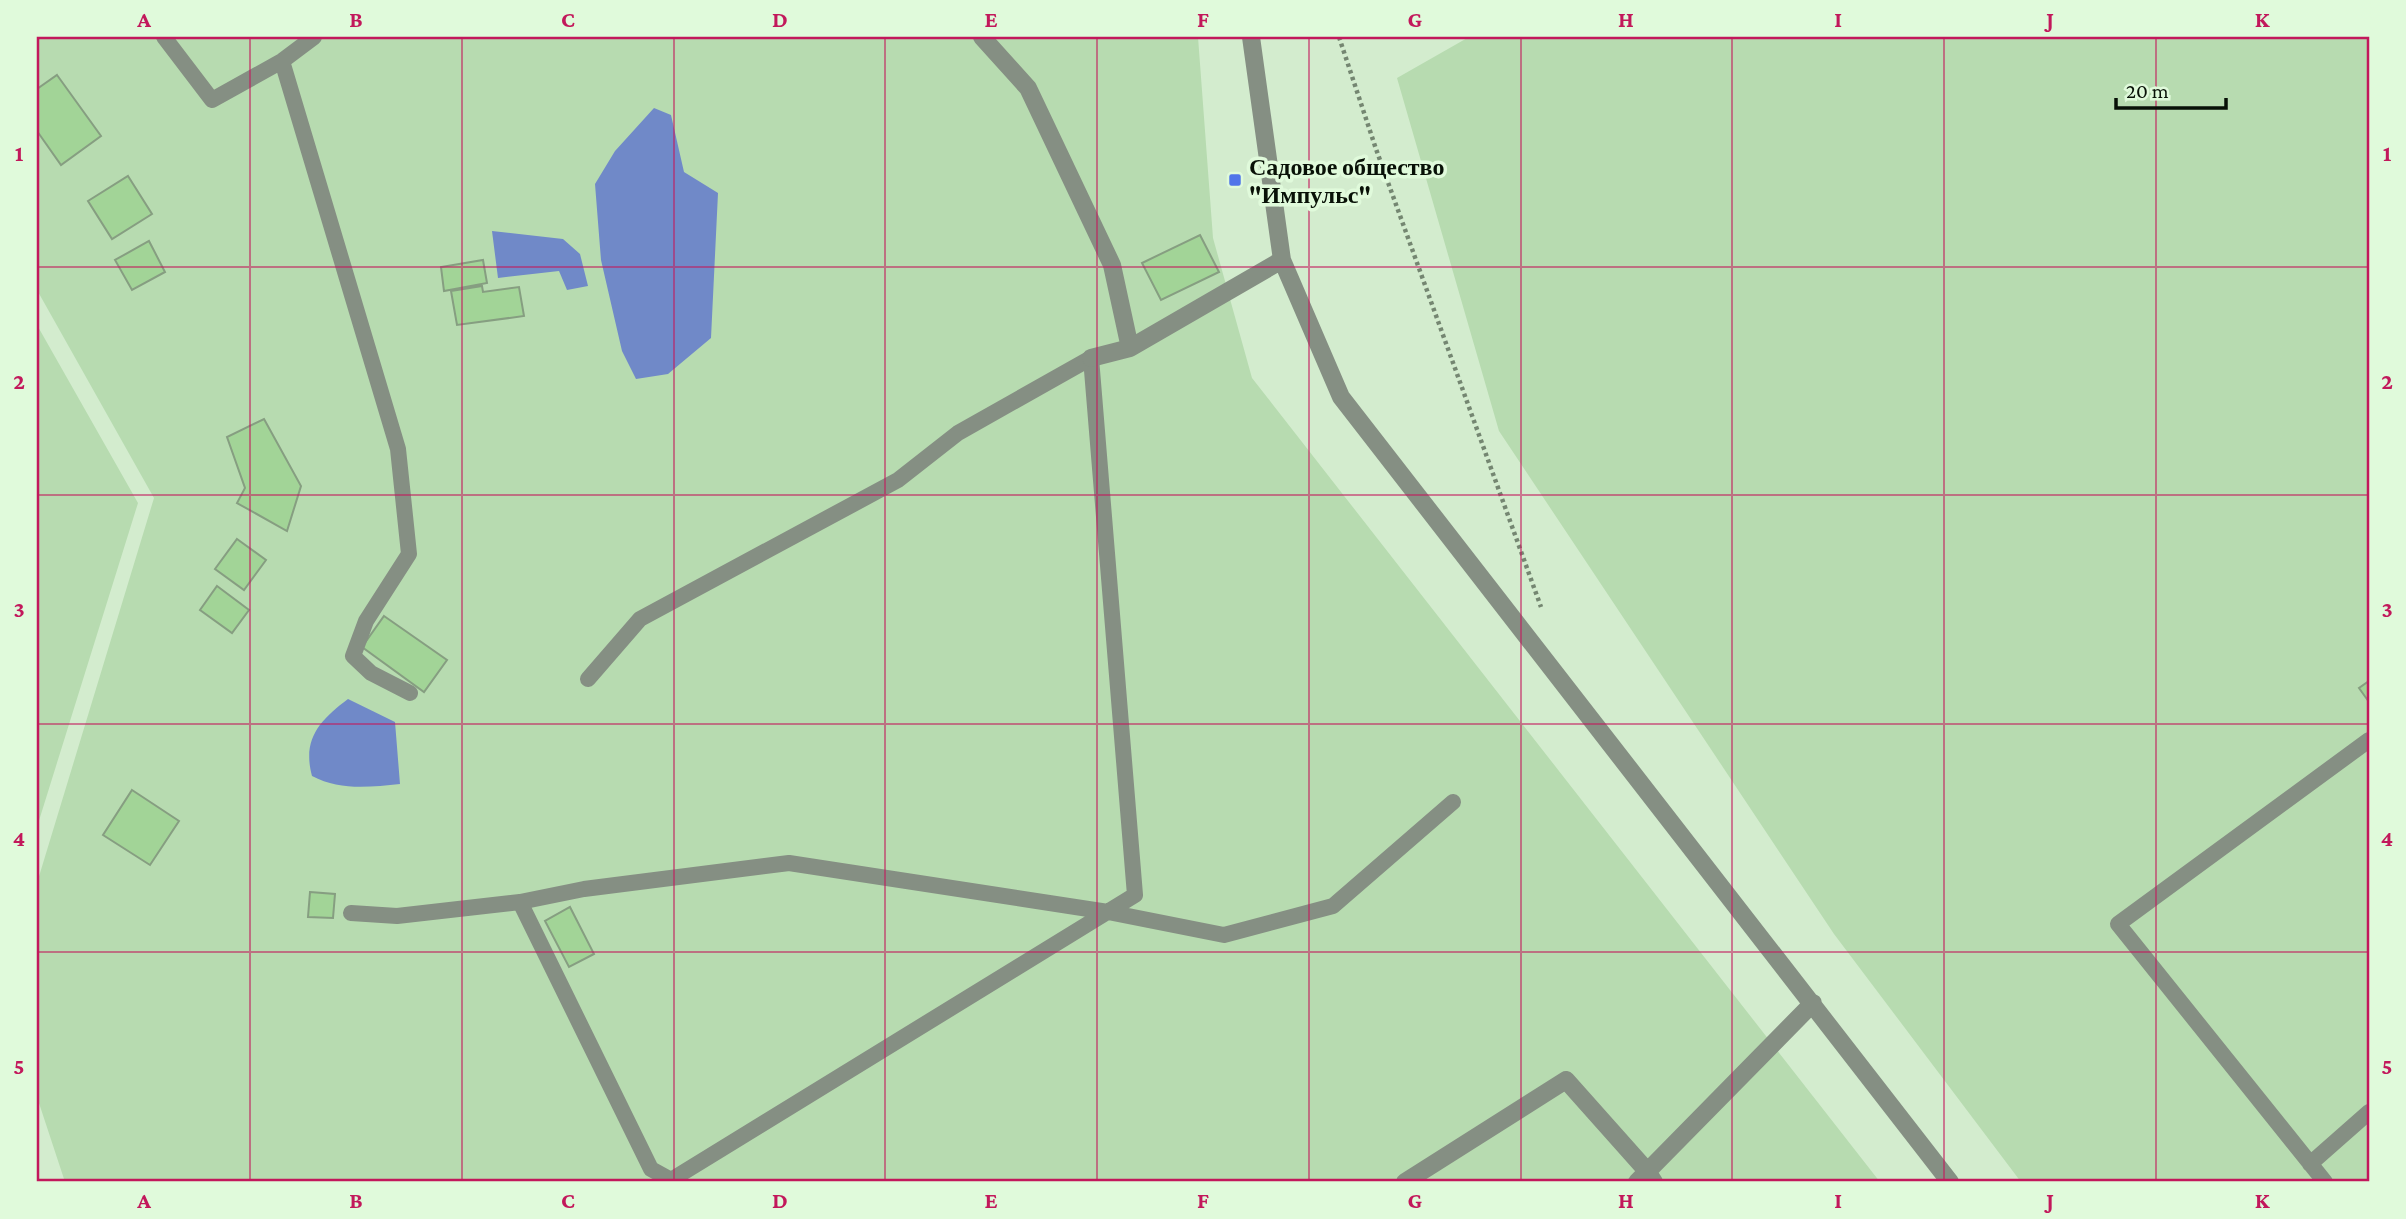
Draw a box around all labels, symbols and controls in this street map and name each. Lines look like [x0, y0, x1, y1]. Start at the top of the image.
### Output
text: A [136, 6, 151, 32]
text: B [349, 6, 363, 32]
text: C [561, 6, 575, 32]
text: D [772, 6, 788, 32]
text: E [984, 6, 998, 32]
text: F [1197, 6, 1209, 32]
text: G [1408, 6, 1423, 32]
text: H [1618, 6, 1634, 32]
text: I [1834, 6, 1842, 32]
text: J [2044, 6, 2054, 32]
text: K [2255, 6, 2270, 32]
scale bar [2116, 66, 2226, 110]
text: 20 m [2126, 79, 2169, 103]
text: 1 [15, 140, 24, 166]
text: 1 [2383, 140, 2392, 166]
place label: Садовое общество "Импульс" [1249, 153, 1444, 208]
marker: Садовое общество "Импульс" [1227, 172, 1243, 188]
text: 2 [13, 368, 25, 394]
text: 2 [2381, 368, 2393, 394]
text: 3 [13, 596, 25, 622]
text: 3 [2381, 596, 2393, 622]
text: 4 [13, 825, 25, 851]
text: 4 [2381, 825, 2393, 851]
text: 5 [13, 1053, 25, 1079]
text: 5 [2381, 1053, 2393, 1079]
text: A [136, 1187, 151, 1213]
text: B [349, 1187, 363, 1213]
text: C [561, 1187, 575, 1213]
text: D [772, 1187, 788, 1213]
text: E [984, 1187, 998, 1213]
text: F [1197, 1187, 1209, 1213]
text: G [1408, 1187, 1423, 1213]
text: H [1618, 1187, 1634, 1213]
text: I [1834, 1187, 1842, 1213]
text: J [2044, 1187, 2054, 1213]
text: K [2255, 1187, 2270, 1213]

